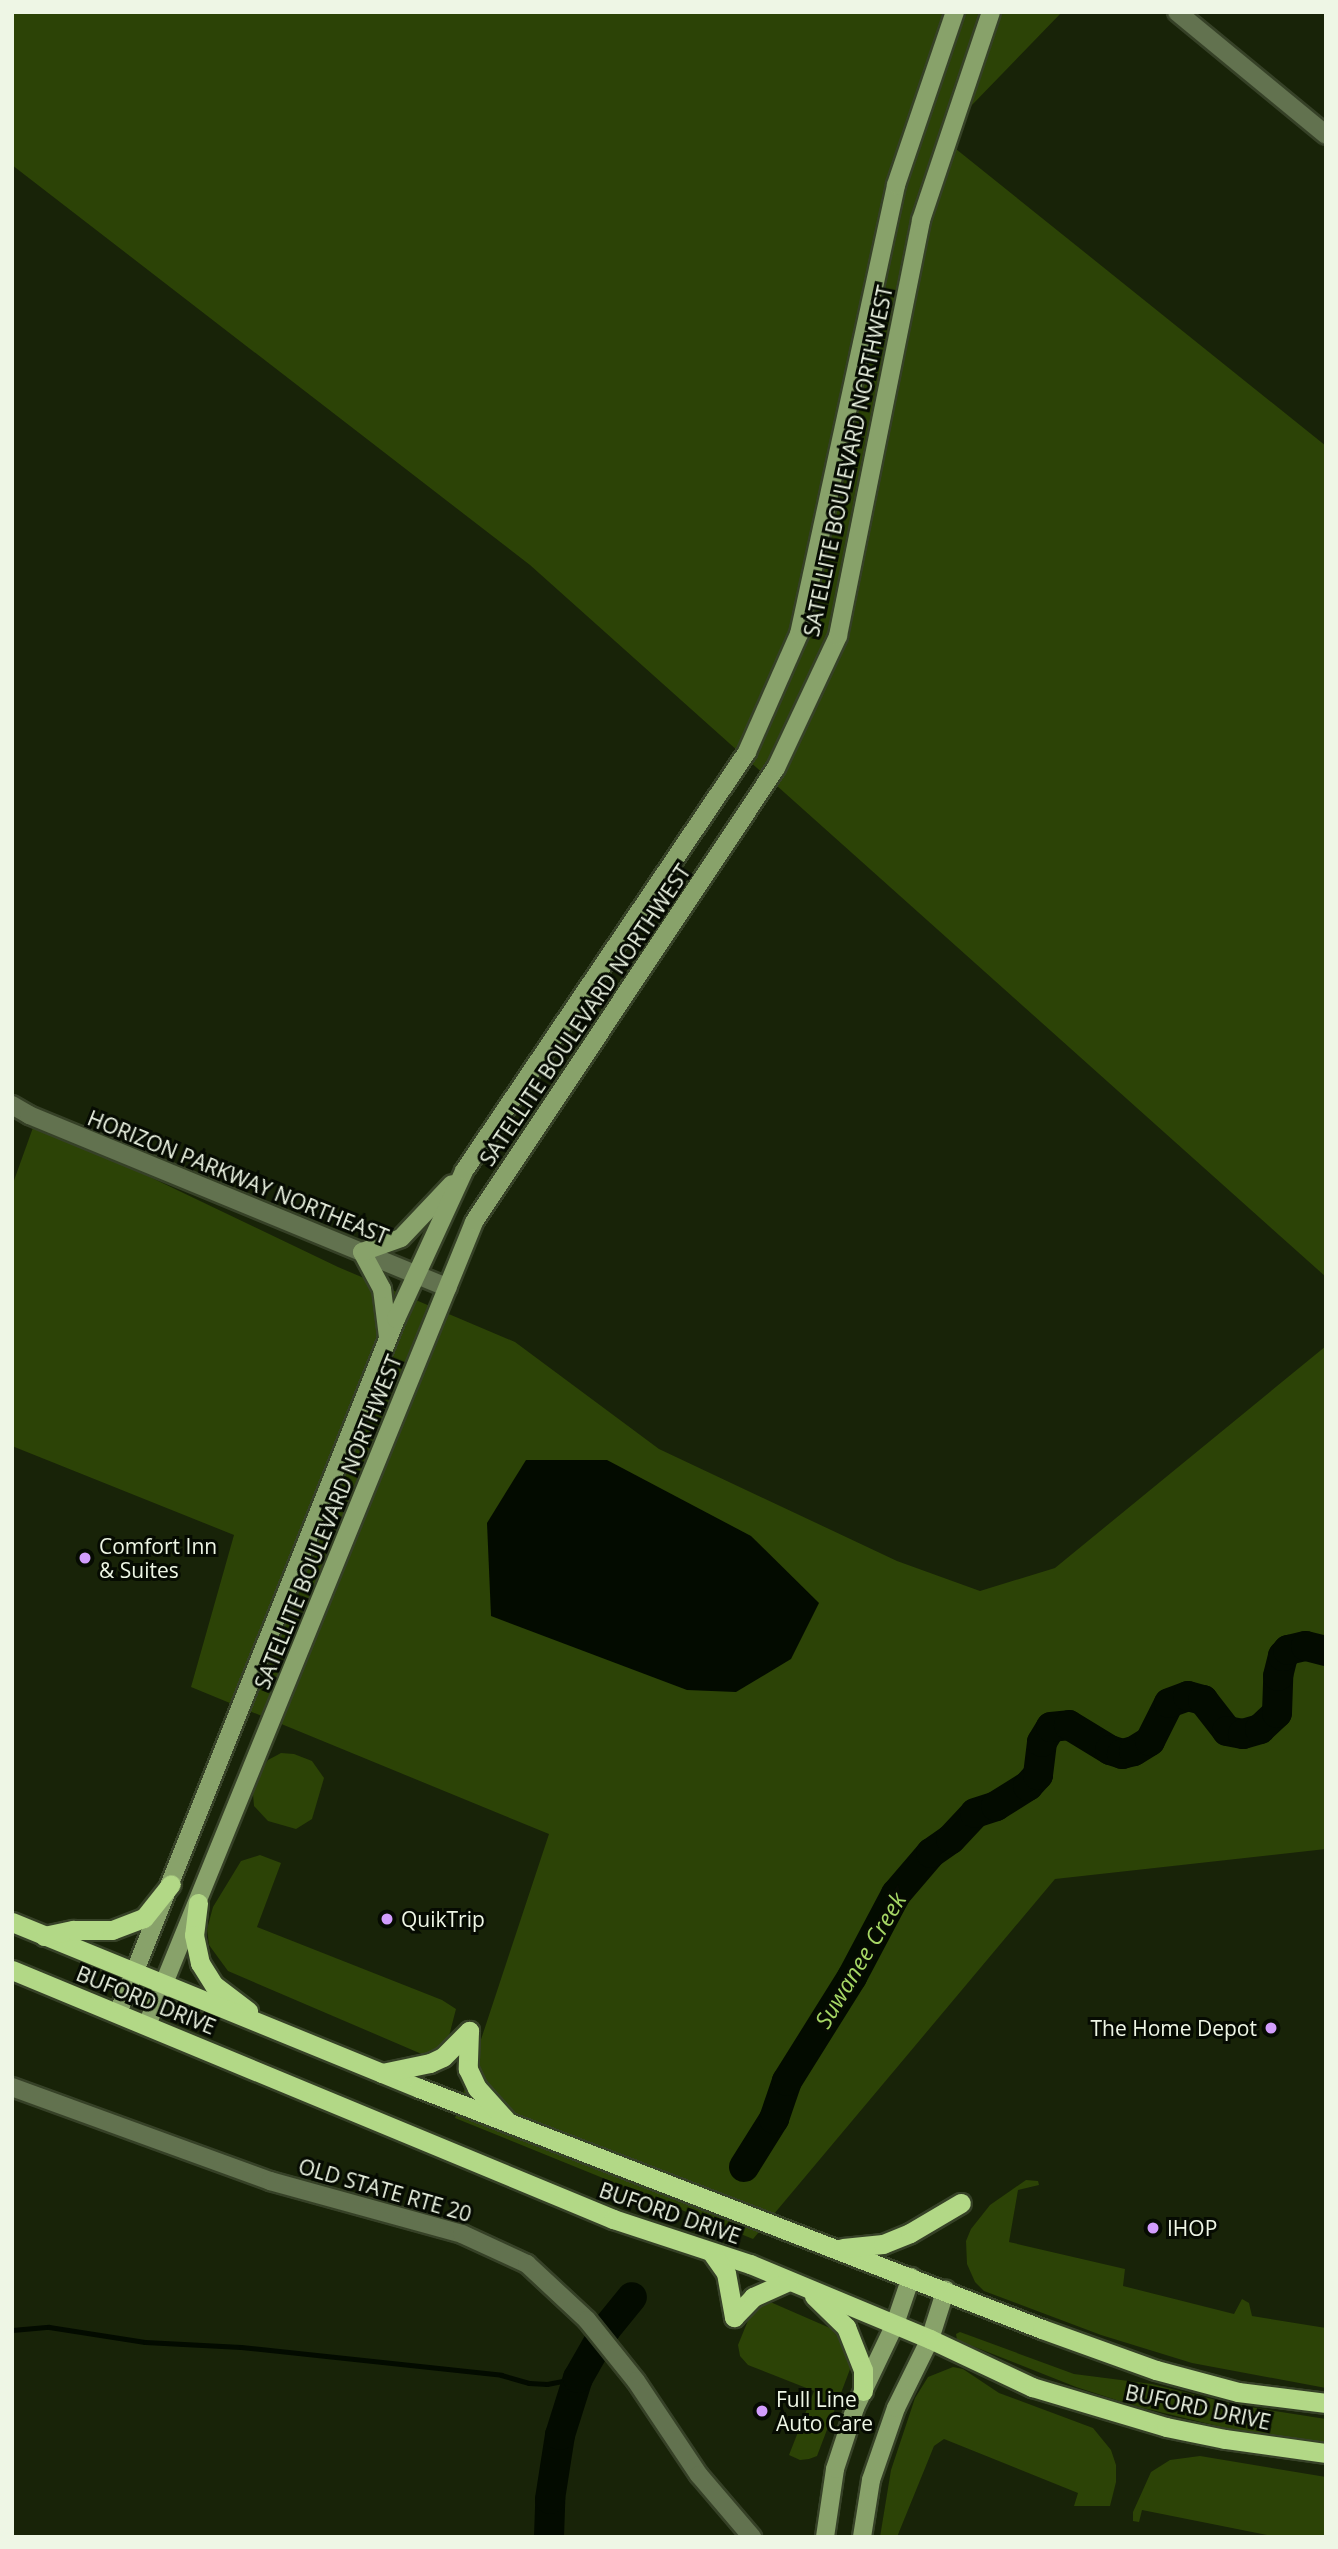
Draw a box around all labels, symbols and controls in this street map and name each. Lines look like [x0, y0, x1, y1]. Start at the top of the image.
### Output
street label: SATELLITE BOULEVARD NORTHWEST [798, 283, 898, 639]
street label: SATELLITE BOULEVARD NORTHWEST [474, 860, 696, 1170]
street label: HORIZON PARKWAY NORTHEAST [84, 1105, 392, 1249]
street label: SATELLITE BOULEVARD NORTHWEST [249, 1351, 407, 1693]
place label: Comfort Inn & Suites [99, 1533, 217, 1583]
marker: Comfort Inn & Suites [77, 1550, 93, 1566]
water label: Suwanee Creek [809, 1887, 911, 2033]
place label: QuikTrip [401, 1906, 485, 1932]
marker: QuikTrip [379, 1911, 395, 1927]
street label: BUFORD DRIVE [73, 1961, 219, 2039]
place label: The Home Depot [1091, 2015, 1257, 2041]
marker: The Home Depot [1263, 2020, 1279, 2036]
street label: OLD STATE RTE 20 [296, 2153, 474, 2227]
street label: BUFORD DRIVE [596, 2177, 744, 2249]
place label: IHOP [1167, 2215, 1217, 2241]
marker: IHOP [1145, 2220, 1161, 2236]
street label: BUFORD DRIVE [1123, 2379, 1273, 2435]
place label: Full Line Auto Care [776, 2386, 873, 2436]
marker: Full Line Auto Care [754, 2403, 770, 2419]

